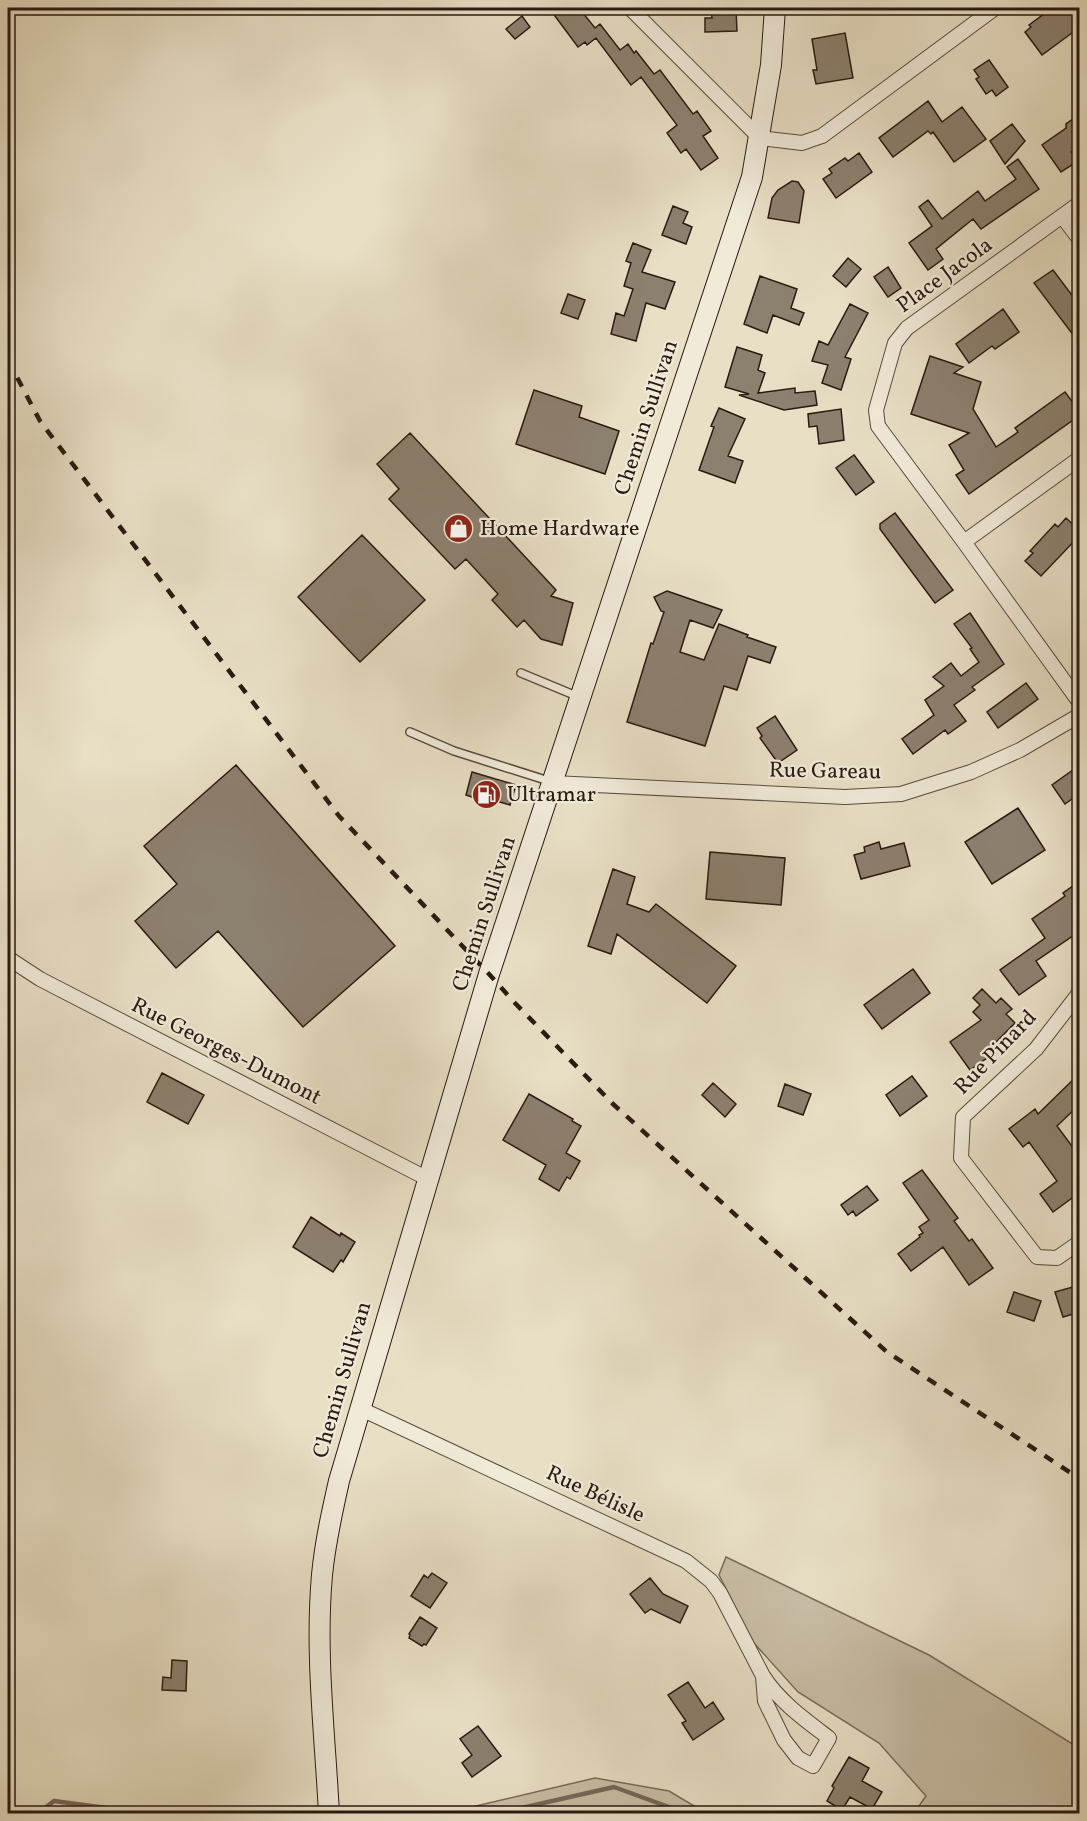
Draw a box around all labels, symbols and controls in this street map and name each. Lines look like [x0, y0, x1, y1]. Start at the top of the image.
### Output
street label: Place Jacola [891, 231, 999, 321]
street label: Chemin Sullivan [607, 336, 687, 500]
shop icon: Home Hardware [443, 513, 475, 545]
place label: Home Hardware [480, 514, 639, 545]
street label: Rue Gareau [769, 756, 881, 788]
fuel station icon: Ultramar [470, 779, 502, 811]
place label: Ultramar [507, 780, 596, 811]
street label: Chemin Sullivan [445, 832, 525, 996]
street label: Rue Georges-Dumont [125, 991, 327, 1114]
street label: Rue Pinard [948, 1004, 1044, 1102]
street label: Chemin Sullivan [306, 1298, 380, 1462]
street label: Rue Bélisle [540, 1459, 650, 1531]

